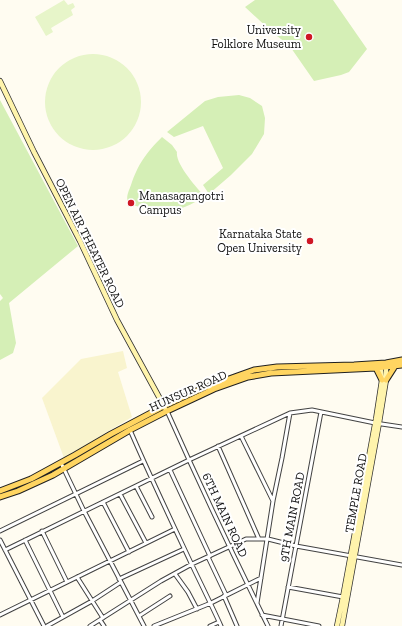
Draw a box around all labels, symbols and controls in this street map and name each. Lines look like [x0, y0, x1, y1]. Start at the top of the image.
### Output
place label: University Folklore Museum [211, 23, 302, 51]
marker: University Folklore Museum [304, 32, 314, 42]
street label: OPEN AIR THEATER ROAD [52, 176, 128, 310]
place label: Manasagangotri Campus [139, 189, 224, 217]
marker: Manasagangotri Campus [126, 198, 136, 208]
place label: Karnataka State Open University [217, 227, 303, 255]
marker: Karnataka State Open University [305, 236, 315, 246]
street label: HUNSUR ROAD [147, 368, 229, 414]
street label: TEMPLE ROAD [342, 452, 370, 534]
street label: 6TH MAIN ROAD [199, 471, 251, 559]
street label: 9TH MAIN ROAD [276, 471, 308, 563]

